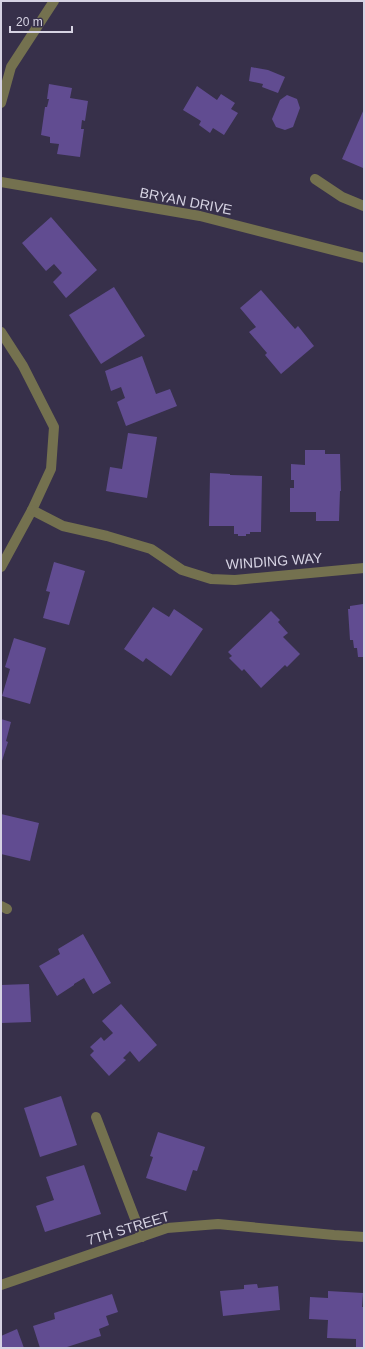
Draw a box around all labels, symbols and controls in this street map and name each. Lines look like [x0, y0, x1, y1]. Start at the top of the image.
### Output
scale bar [10, 8, 72, 34]
text: 20 m [16, 15, 43, 29]
street label: BRYAN DRIVE [139, 184, 233, 218]
street label: WINDING WAY [225, 550, 323, 572]
street label: 7TH STREET [85, 1208, 172, 1248]

